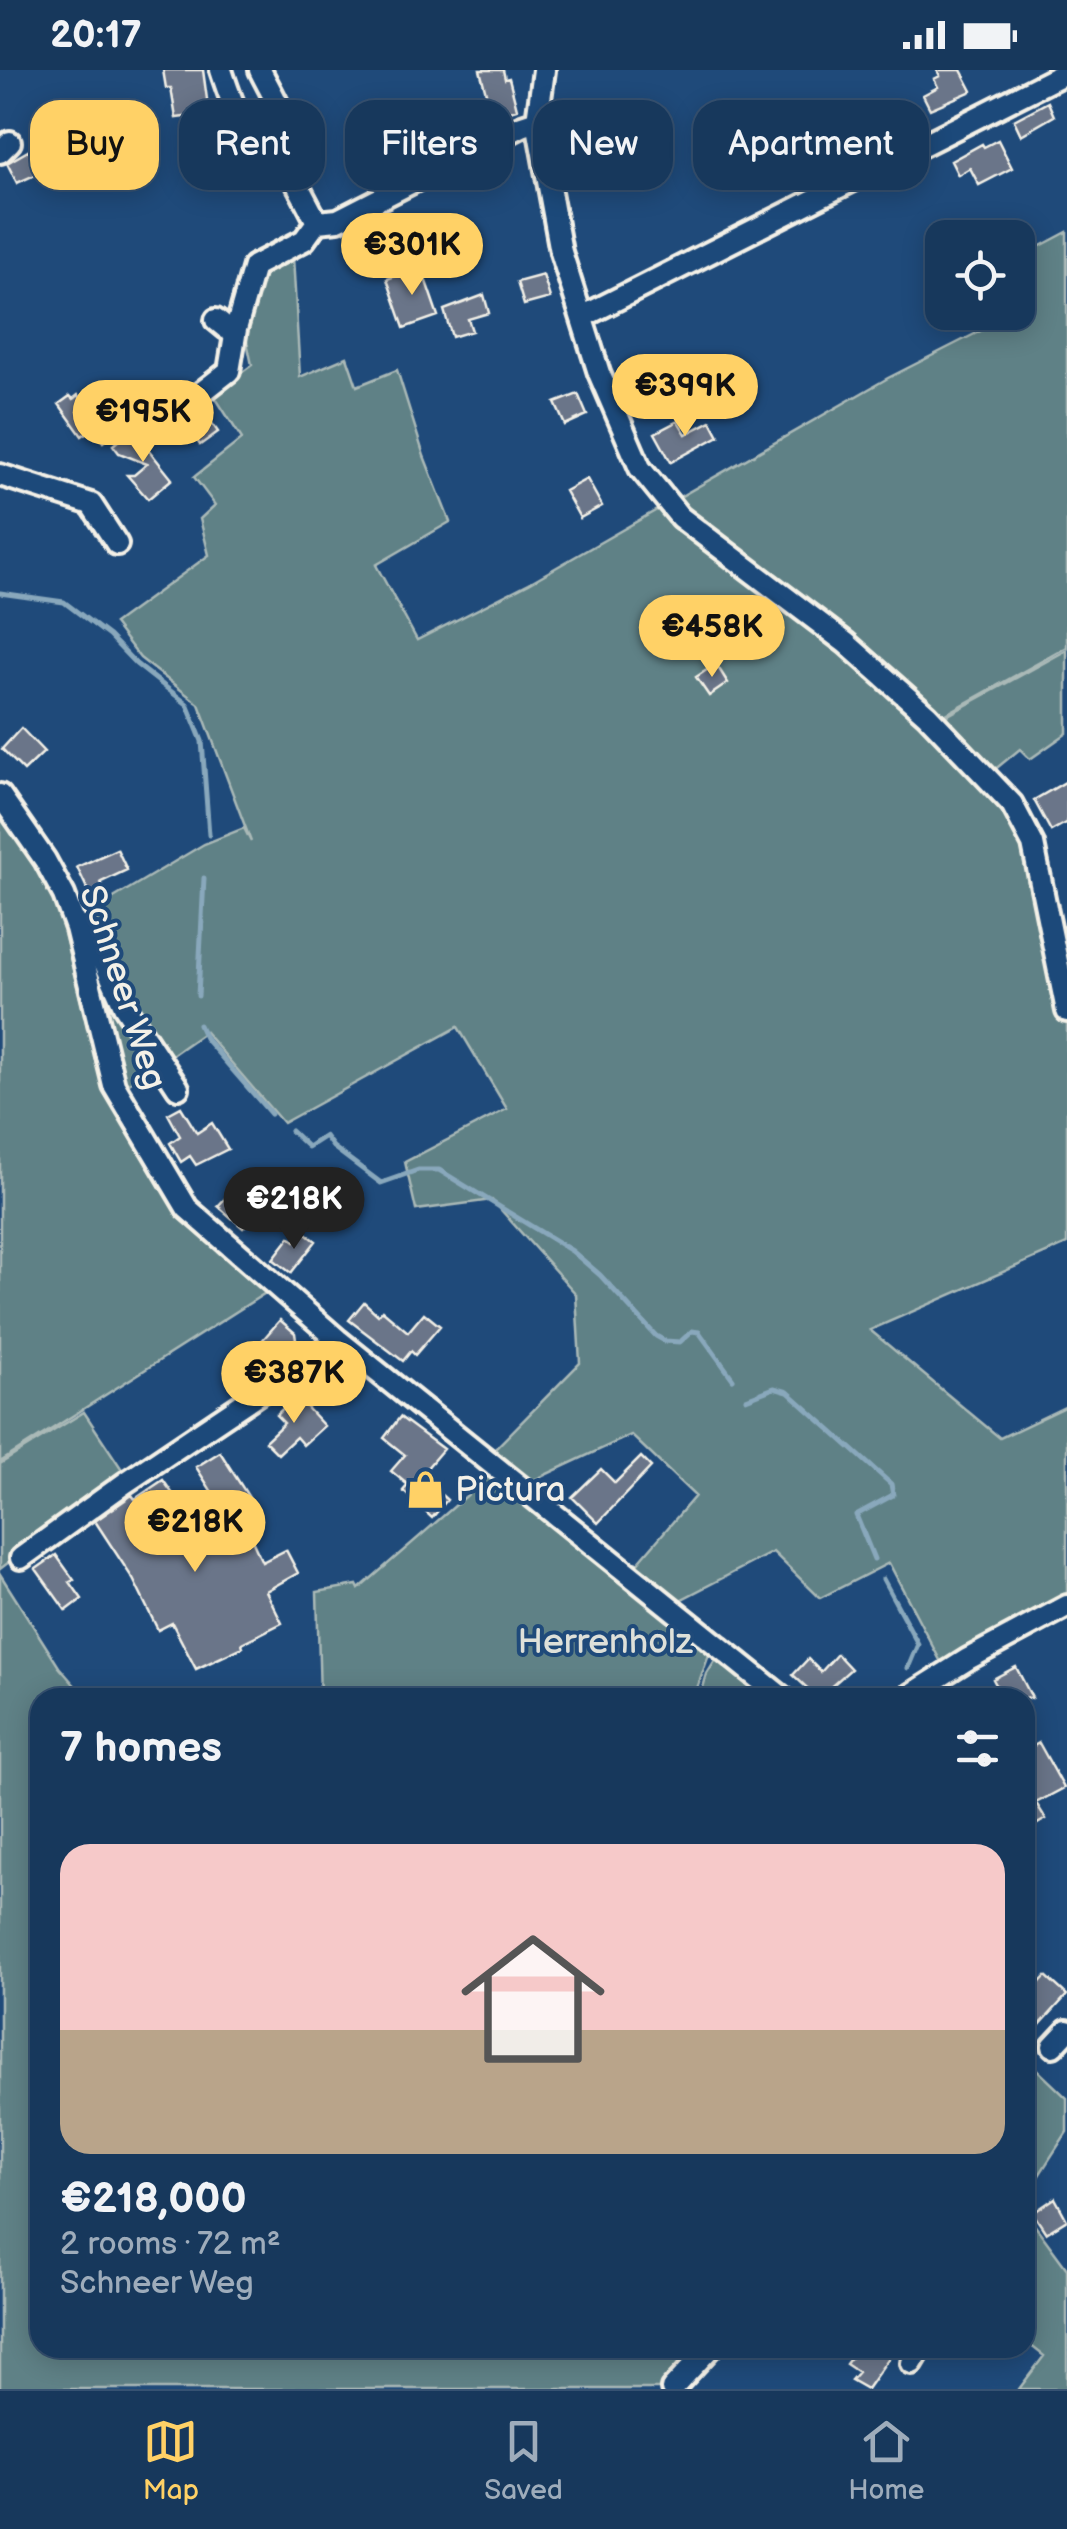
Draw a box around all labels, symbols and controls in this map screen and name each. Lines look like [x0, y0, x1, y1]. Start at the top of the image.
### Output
text: 20:17 [50, 13, 142, 58]
chip: Buy [30, 100, 159, 190]
chip: Rent [179, 100, 325, 190]
chip: Filters [345, 100, 513, 190]
chip: New [533, 100, 673, 190]
chip: Apartment [693, 100, 929, 190]
pin: €301K [342, 213, 482, 298]
map controls [925, 220, 1035, 330]
button: locate [925, 220, 1035, 330]
text: €301K [363, 226, 461, 265]
pin: €399K [615, 354, 755, 439]
text: €399K [634, 367, 736, 406]
pin: €195K [73, 380, 213, 465]
text: €195K [95, 393, 191, 432]
pin: €458K [642, 595, 782, 680]
text: €458K [661, 608, 763, 647]
street label: Schneer Weg [69, 880, 176, 1095]
pin: €218K [224, 1167, 364, 1252]
text: €218K [245, 1180, 343, 1219]
pin: €387K [224, 1341, 364, 1426]
text: €387K [243, 1354, 345, 1393]
shop icon: Pictura [404, 1468, 446, 1510]
place label: Pictura [455, 1469, 566, 1512]
pin: €218K [125, 1490, 265, 1575]
text: €218K [146, 1503, 244, 1542]
park label: Herrenholz [517, 1621, 694, 1664]
icon: filters [950, 1721, 1005, 1776]
text: 7 homes [60, 1723, 222, 1774]
icon: home [443, 1909, 623, 2089]
text: €218,000 [60, 2174, 247, 2225]
text: 2 rooms · 72 m² [60, 2225, 281, 2264]
text: Schneer Weg [60, 2264, 254, 2303]
tab: Map [143, 2414, 199, 2507]
tab: Saved [484, 2414, 563, 2507]
tab: Home [848, 2414, 924, 2507]

